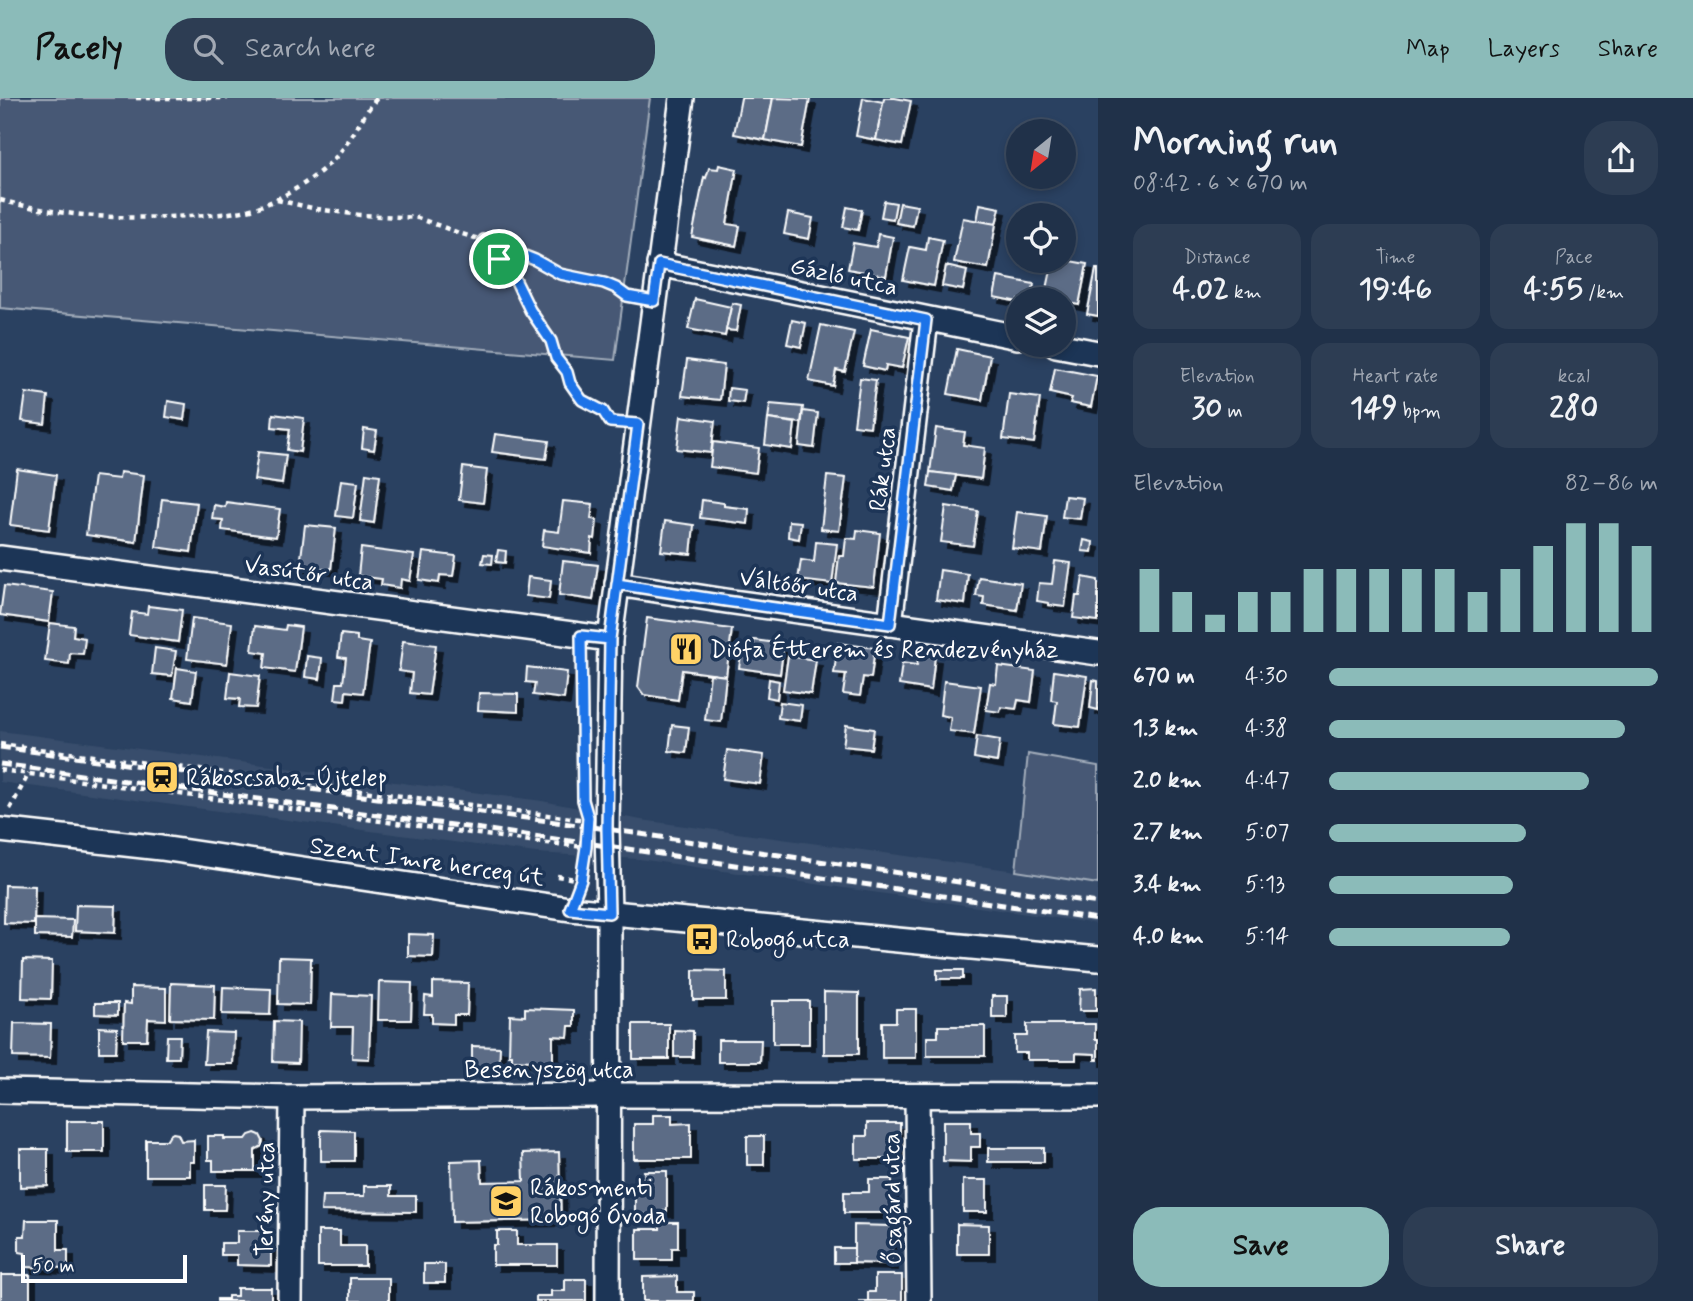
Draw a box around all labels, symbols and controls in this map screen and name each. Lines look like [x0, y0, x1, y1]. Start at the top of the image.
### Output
search box [165, 18, 655, 81]
text: Pacely [35, 27, 123, 71]
icon: search [189, 30, 227, 68]
text: Search here [245, 32, 376, 66]
text: Map [1406, 34, 1450, 65]
text: Layers [1488, 34, 1560, 65]
text: Share [1598, 34, 1658, 65]
text: Morning run [1133, 118, 1338, 167]
north arrow [1006, 119, 1076, 189]
map controls [1006, 119, 1076, 357]
button: share [1584, 121, 1658, 195]
text: 08:42 · 6 × 670 m [1133, 169, 1308, 199]
button: locate [1006, 203, 1076, 273]
pin [469, 229, 529, 289]
icon: arrive [480, 240, 518, 278]
text: Distance [1184, 245, 1251, 270]
text: Time [1376, 245, 1415, 270]
text: Pace [1555, 245, 1593, 270]
street label: Gázló utca [787, 251, 900, 304]
text: 4.02 [1173, 270, 1229, 309]
text: 19:46 [1359, 270, 1432, 309]
text: 4:55 [1524, 270, 1583, 309]
text: km [1229, 280, 1262, 305]
text: /km [1583, 280, 1624, 305]
button: layers [1006, 287, 1076, 357]
text: Elevation [1180, 364, 1255, 389]
text: Heart rate [1353, 364, 1438, 389]
text: kcal [1558, 364, 1590, 389]
text: 30 [1192, 389, 1222, 428]
text: 149 [1350, 389, 1397, 428]
text: 280 [1549, 389, 1598, 428]
text: m [1222, 399, 1243, 424]
text: bpm [1397, 399, 1441, 424]
street label: Rák utca [863, 425, 904, 513]
text: Elevation [1133, 469, 1224, 499]
text: 82–86 m [1565, 469, 1658, 499]
street label: Vasútőr utca [242, 550, 375, 599]
street label: Váltóőr utca [737, 563, 860, 610]
restaurant icon: Diófa Étterem és Rendezvényház [667, 630, 705, 668]
place label: Diófa Étterem és Rendezvényház [710, 633, 1059, 666]
text: 670 m [1133, 662, 1195, 692]
text: 4:30 [1245, 662, 1288, 692]
text: 1.3 km [1133, 714, 1198, 744]
text: 4:38 [1245, 714, 1288, 744]
station icon: Rákoscsaba-Újtelep [143, 758, 181, 796]
place label: Rákoscsaba-Újtelep [186, 763, 387, 794]
text: 2.0 km [1133, 766, 1202, 796]
text: 4:47 [1245, 766, 1289, 796]
text: 2.7 km [1133, 818, 1203, 848]
text: 5:07 [1245, 818, 1289, 848]
street label: Szent Imre herceg út [308, 831, 546, 894]
text: 3.4 km [1133, 870, 1201, 900]
text: 5:13 [1245, 870, 1285, 900]
bus stop icon: Robogó utca [683, 920, 721, 958]
text: 4.0 km [1133, 922, 1204, 952]
text: 5:14 [1245, 922, 1289, 952]
place label: Robogó utca [726, 925, 850, 958]
street label: Besenyszög utca [464, 1055, 634, 1086]
street label: Ősagárd utca [876, 1133, 913, 1265]
street label: Terény utca [250, 1141, 283, 1257]
place label: Rákosmenti Robogó Óvoda [530, 1173, 666, 1234]
school or university icon: Rákosmenti Robogó Óvoda [487, 1182, 525, 1220]
button: Save [1133, 1207, 1389, 1287]
button: Share [1403, 1207, 1658, 1287]
scale bar [21, 1252, 187, 1284]
text: 50 m [32, 1254, 75, 1279]

